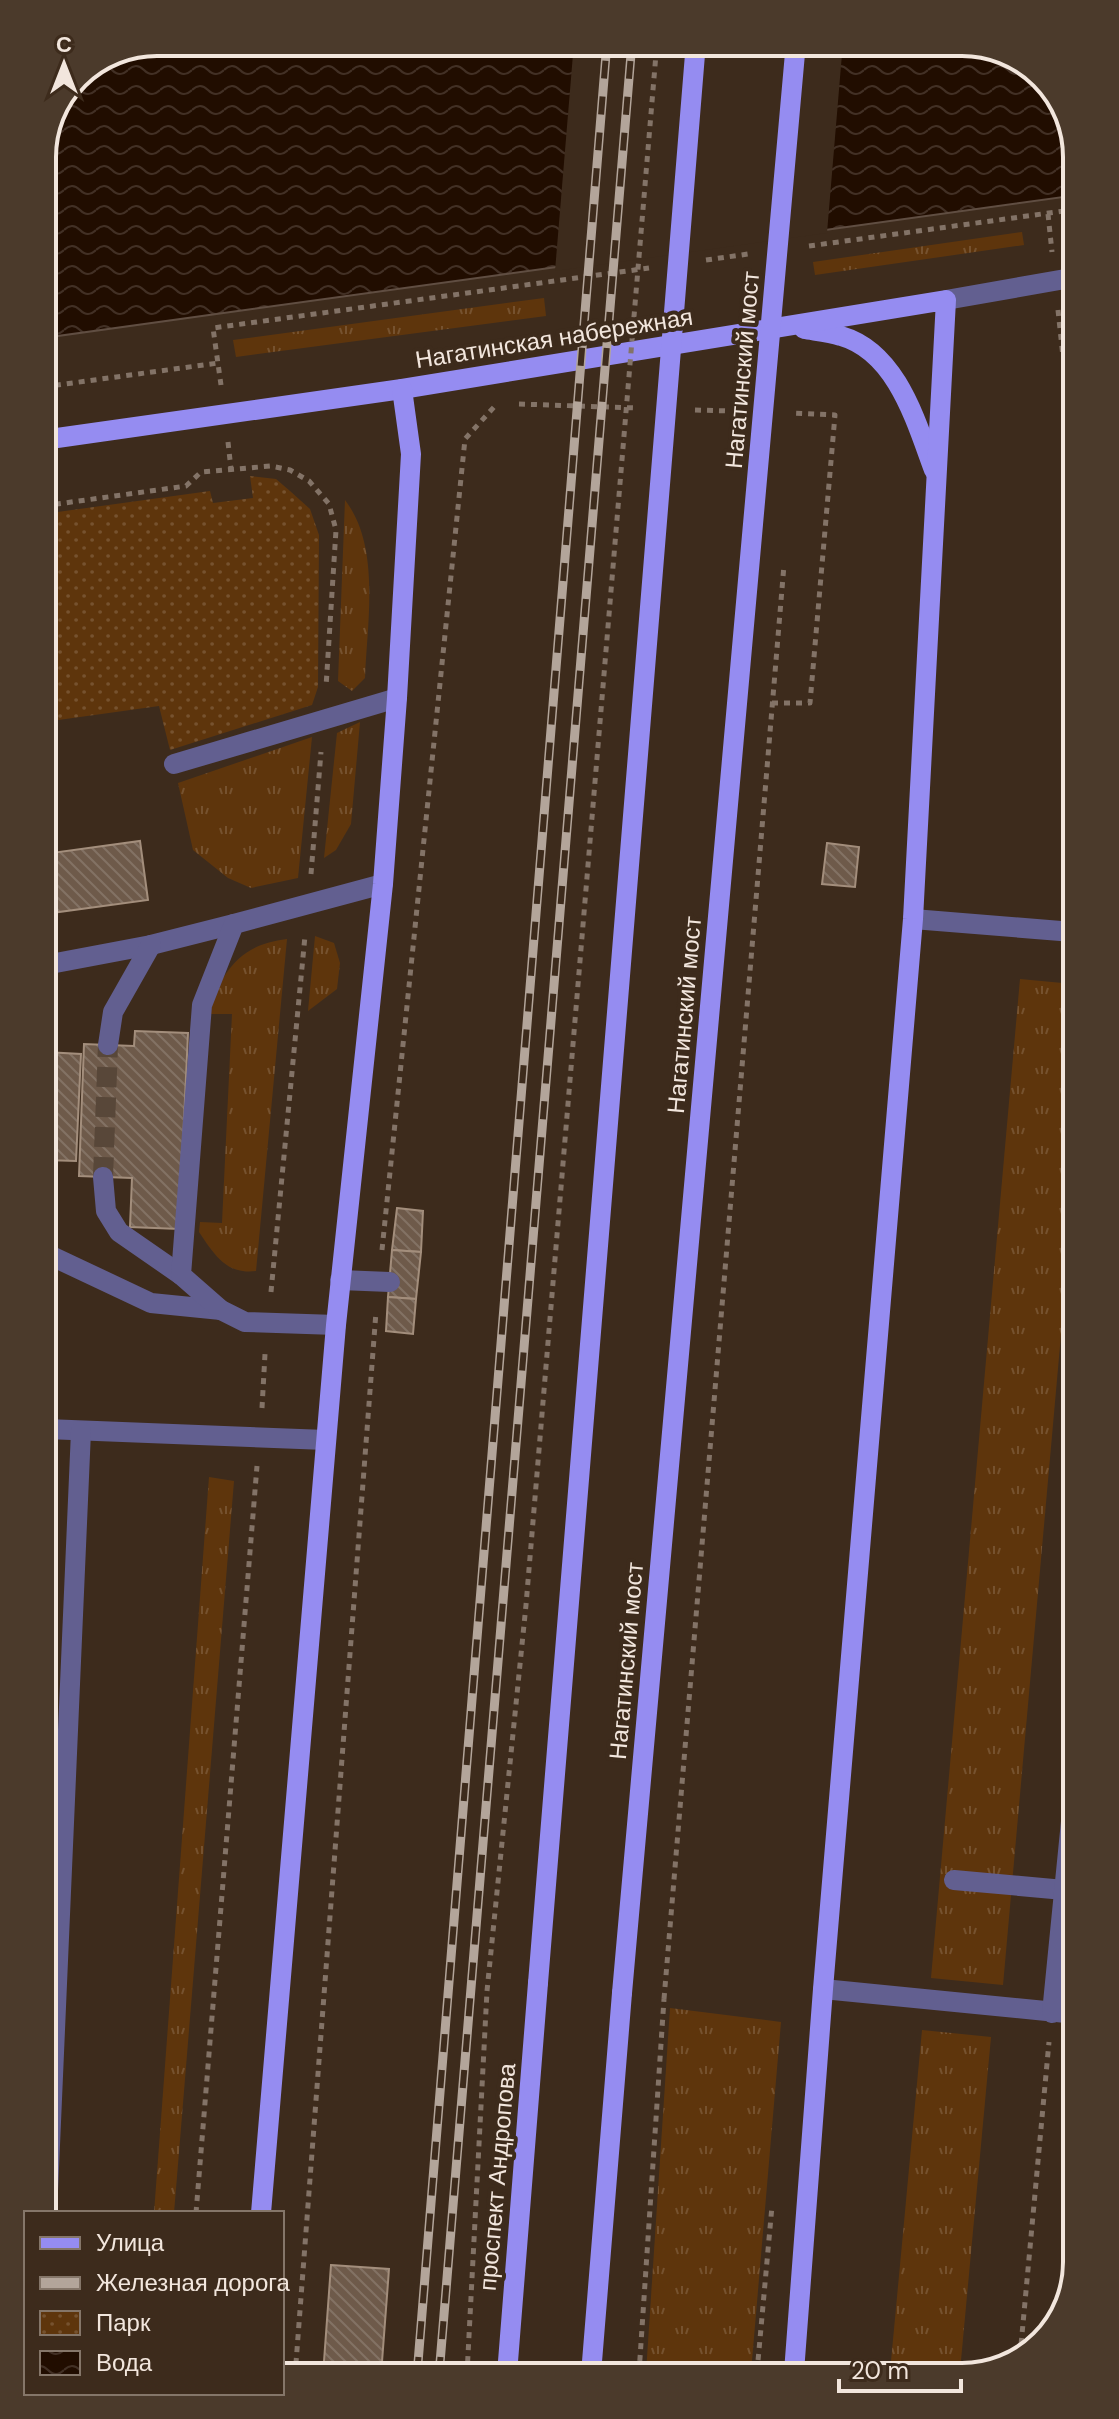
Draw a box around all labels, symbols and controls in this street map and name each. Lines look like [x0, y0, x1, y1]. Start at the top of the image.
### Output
north arrow [24, 24, 104, 104]
text: С [56, 30, 72, 59]
street label: Нагатинский мост [718, 270, 766, 470]
street label: Нагатинская набережная [413, 301, 695, 375]
street label: Нагатинский мост [660, 915, 708, 1115]
street label: Нагатинский мост [602, 1561, 650, 1761]
street label: проспект Андропова [472, 2061, 522, 2292]
legend [24, 2211, 284, 2395]
text: Улица [96, 2227, 165, 2258]
text: Железная дорога [96, 2267, 291, 2298]
text: Парк [96, 2307, 151, 2338]
scale bar [839, 2343, 961, 2393]
text: Вода [96, 2347, 153, 2378]
text: 20 m [851, 2355, 909, 2386]

